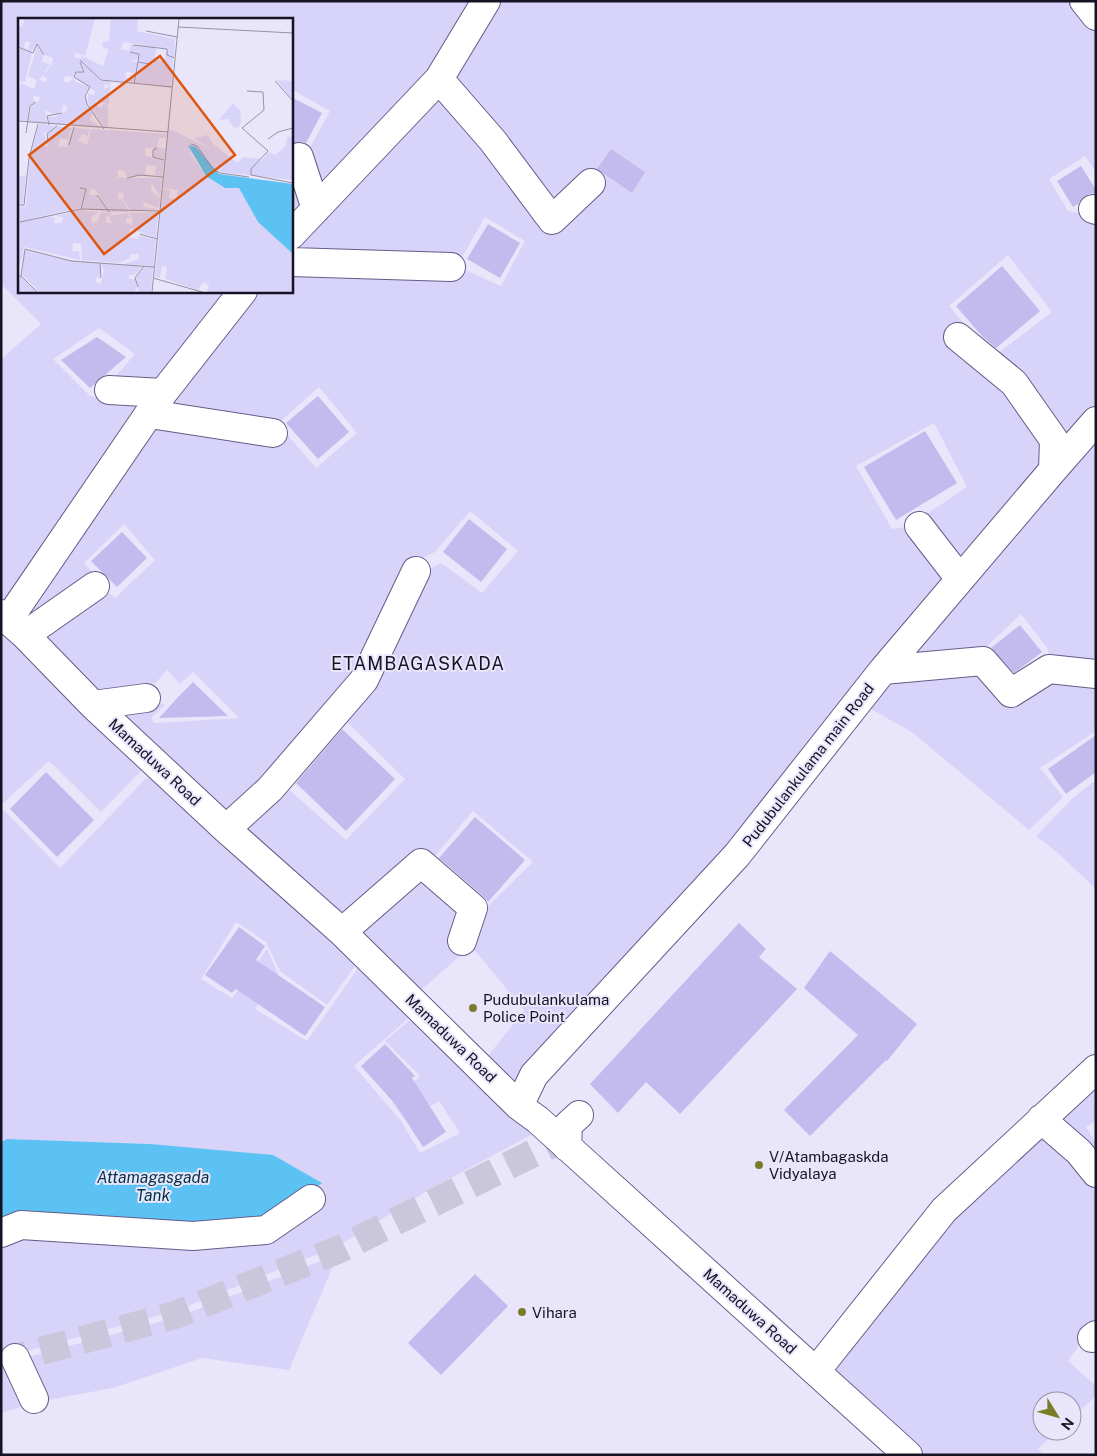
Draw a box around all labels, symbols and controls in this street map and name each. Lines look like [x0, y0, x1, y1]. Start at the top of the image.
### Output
inset map [18, 18, 292, 292]
district label: ETAMBAGASKADA [331, 653, 505, 674]
street label: Pudubulankulama main Road [739, 680, 877, 850]
street label: Mamaduwa Road [106, 715, 204, 809]
street label: Mamaduwa Road [402, 990, 500, 1086]
place label: Pudubulankulama Police Point [483, 991, 609, 1025]
marker: Pudubulankulama Police Point [467, 1002, 479, 1014]
place label: V/Atambagaskda Vidyalaya [769, 1148, 889, 1182]
marker: V/Atambagaskda Vidyalaya [753, 1159, 765, 1171]
water label: Attamagasgada Tank [97, 1168, 209, 1205]
street label: Mamaduwa Road [700, 1265, 800, 1357]
place label: Vihara [532, 1304, 577, 1321]
marker: Vihara [516, 1306, 528, 1318]
north arrow [1032, 1391, 1082, 1441]
text: N [1058, 1415, 1077, 1433]

